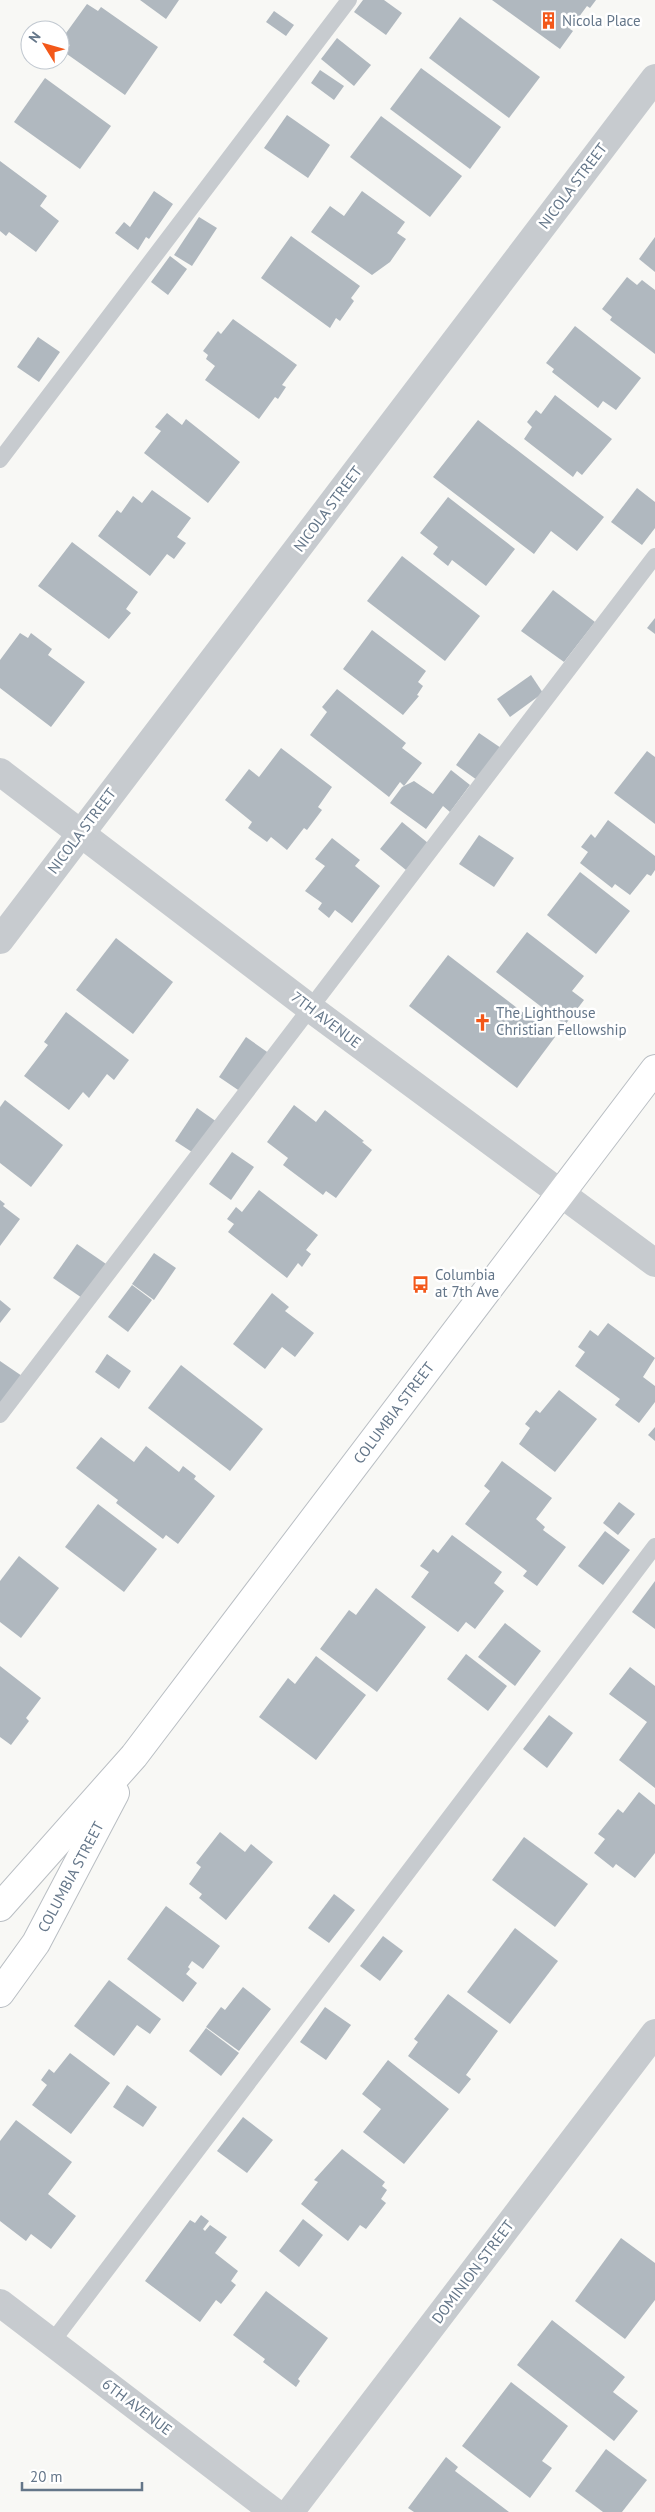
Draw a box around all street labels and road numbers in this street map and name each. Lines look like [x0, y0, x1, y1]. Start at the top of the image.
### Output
street label: NICOLA STREET [534, 139, 611, 232]
street label: NICOLA STREET [289, 462, 366, 555]
street label: NICOLA STREET [43, 784, 120, 877]
street label: 7TH AVENUE [288, 987, 365, 1052]
street label: COLUMBIA STREET [349, 1357, 439, 1467]
street label: COLUMBIA STREET [33, 1818, 108, 1935]
street label: DOMINION STREET [427, 2216, 518, 2327]
street label: 6TH AVENUE [99, 2374, 176, 2439]

